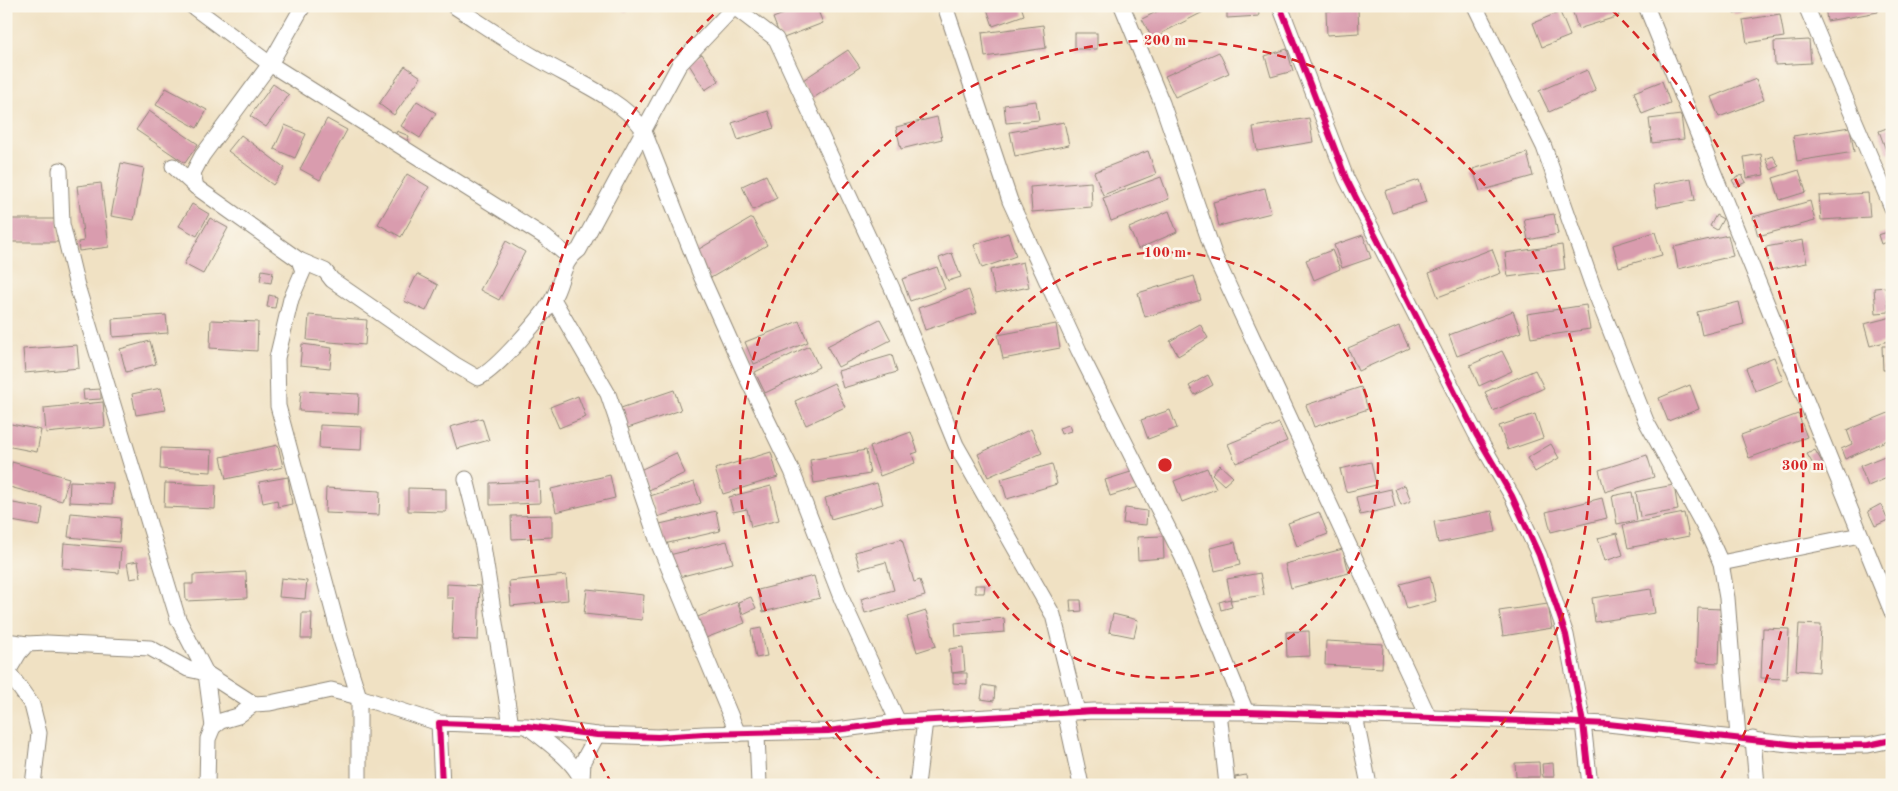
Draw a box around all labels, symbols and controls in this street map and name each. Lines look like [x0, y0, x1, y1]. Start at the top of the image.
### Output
text: 200 m [1144, 34, 1186, 49]
text: 100 m [1144, 246, 1186, 261]
centre of rings [1156, 456, 1174, 474]
text: 300 m [1782, 459, 1824, 474]

